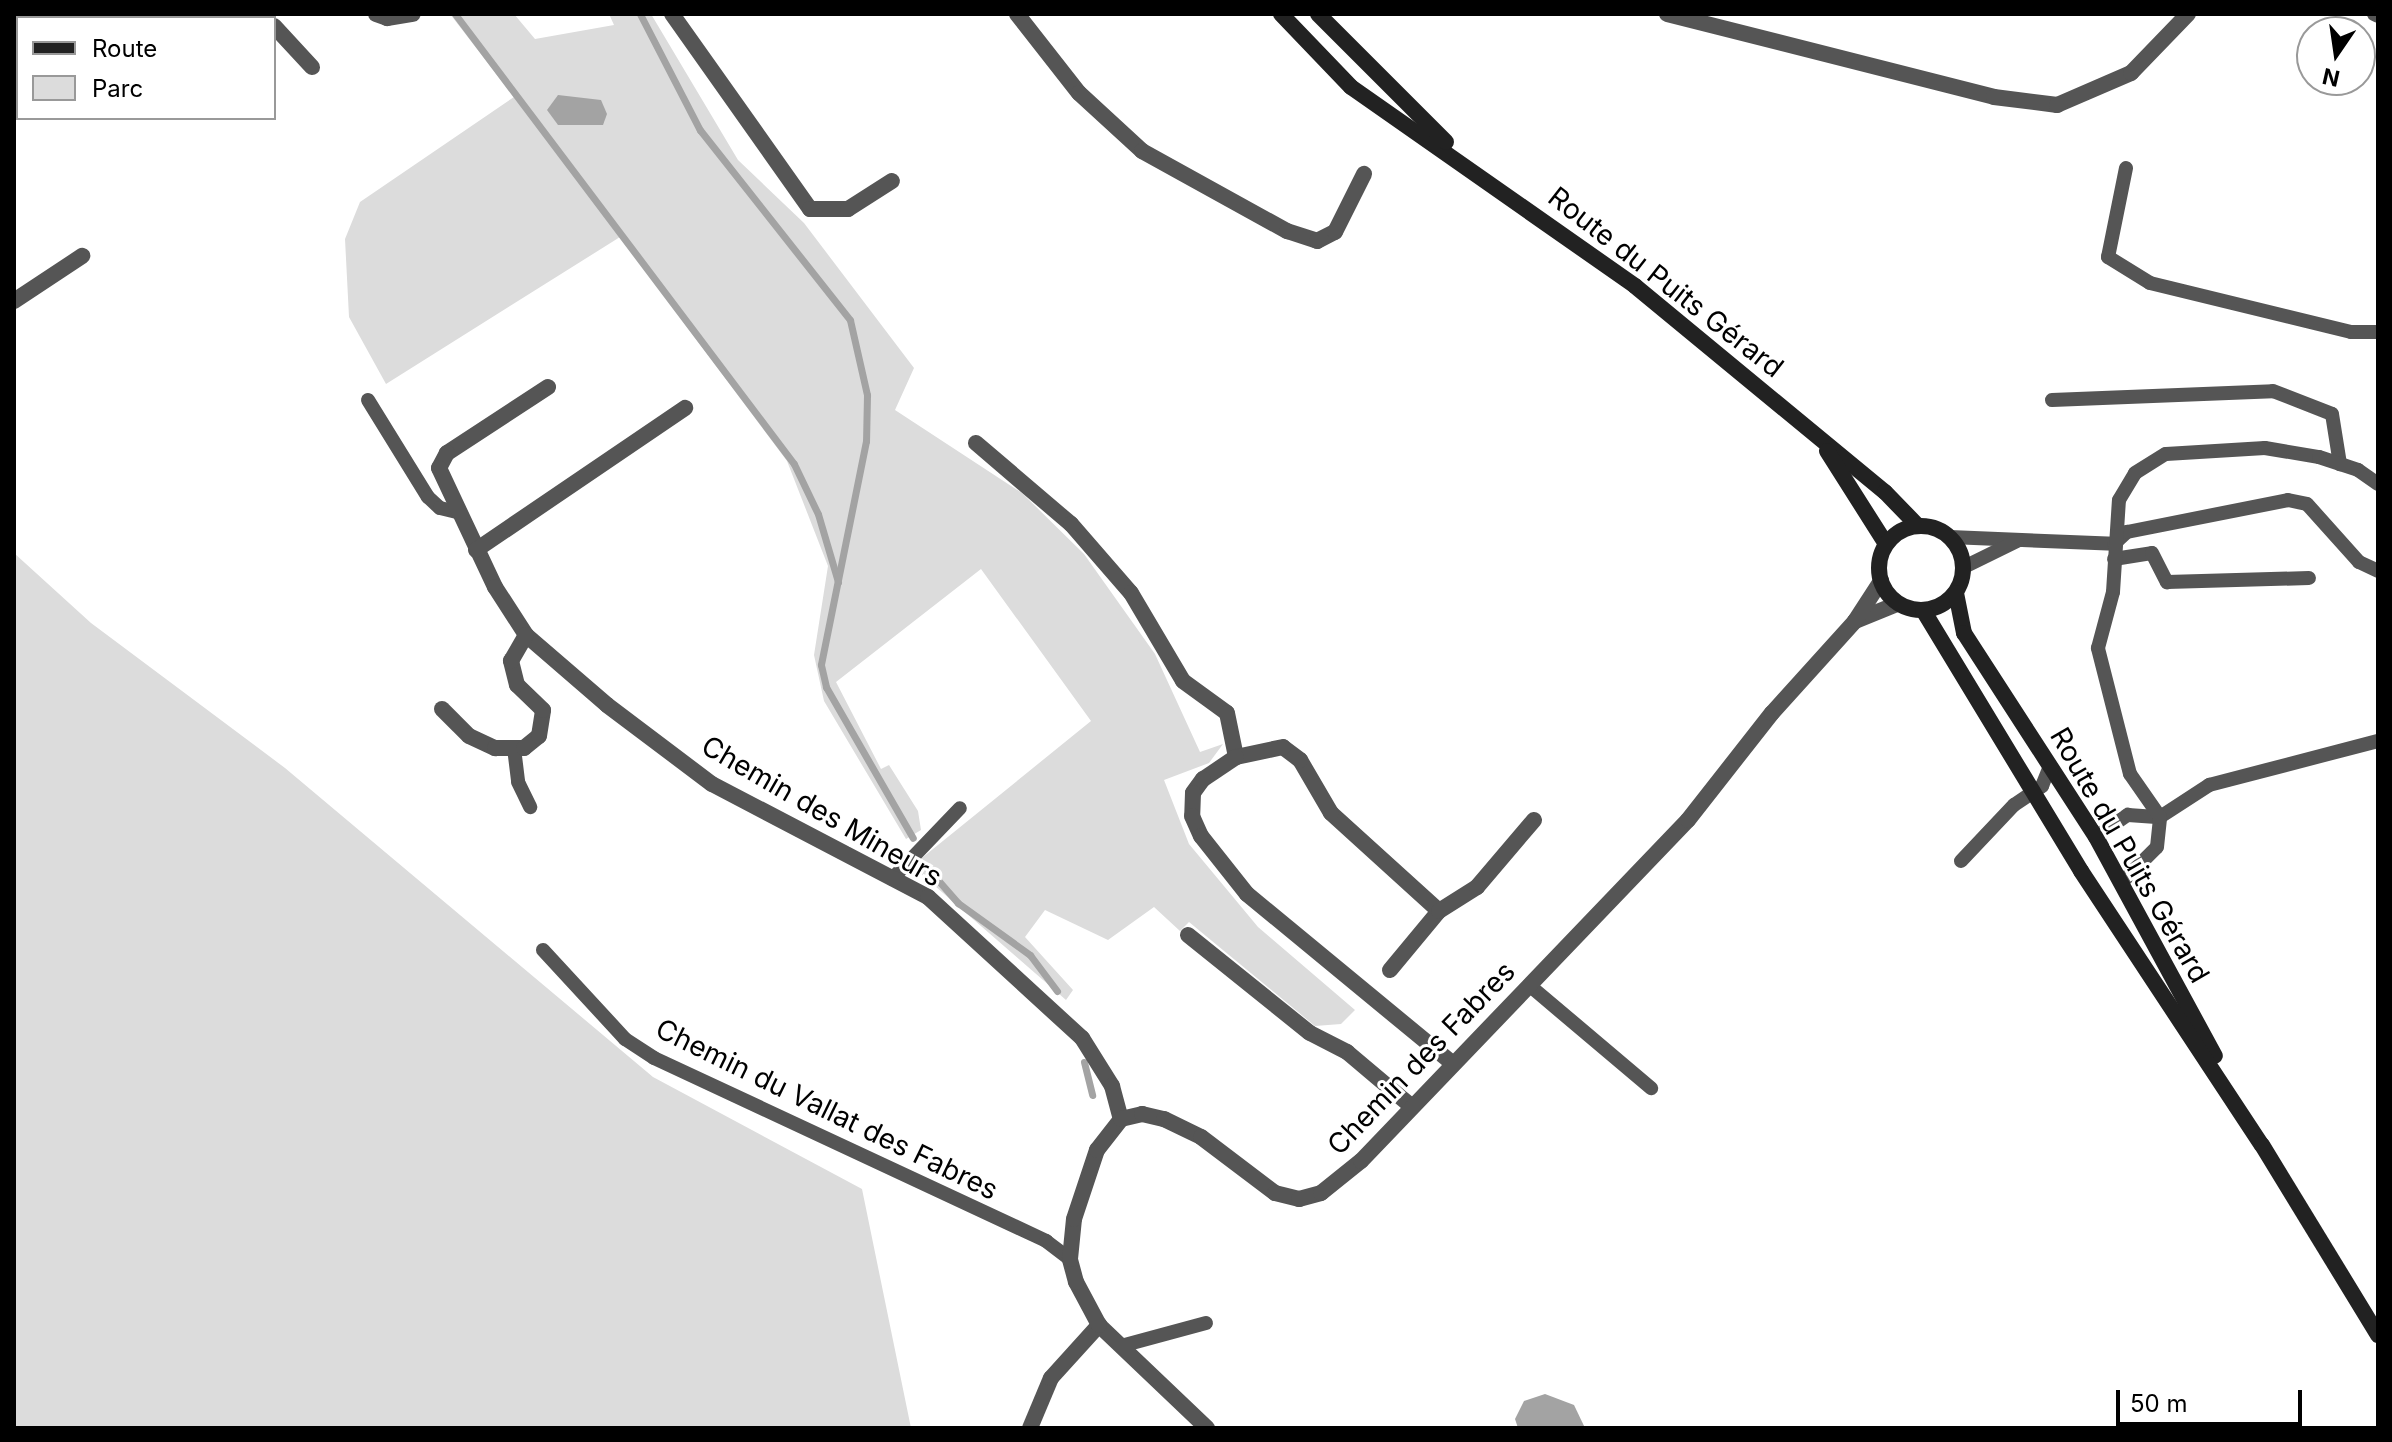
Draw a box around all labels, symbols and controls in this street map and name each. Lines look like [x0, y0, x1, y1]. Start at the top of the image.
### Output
legend [16, 16, 276, 120]
north arrow [2296, 16, 2376, 96]
text: Route [92, 34, 157, 63]
text: N [2320, 63, 2342, 92]
text: Parc [92, 74, 143, 103]
street label: Route du Puits Gérard [1542, 180, 1790, 384]
street label: Route du Puits Gérard [2043, 721, 2217, 989]
street label: Chemin des Mineurs [696, 728, 948, 894]
street label: Chemin des Fabres [1320, 955, 1522, 1161]
street label: Chemin du Vallat des Fabres [650, 1011, 1004, 1207]
scale bar [2120, 1374, 2306, 1424]
text: 50 m [2130, 1389, 2188, 1418]

